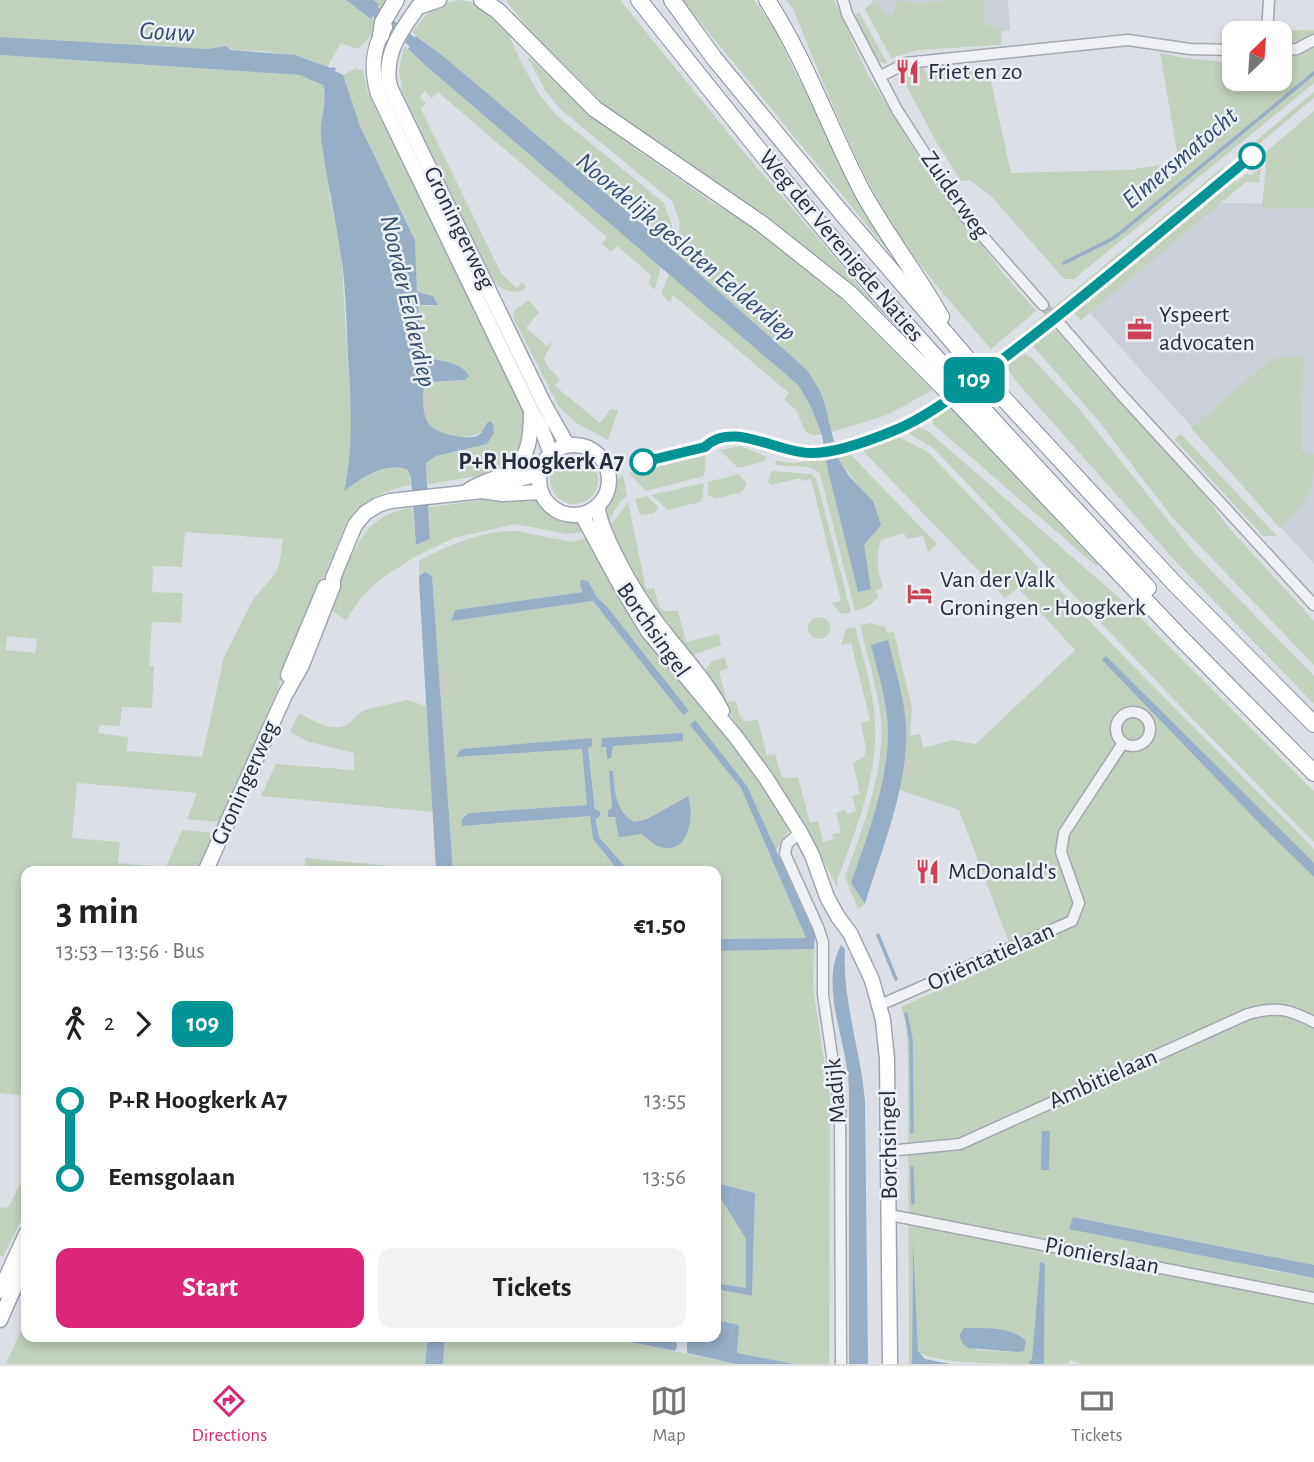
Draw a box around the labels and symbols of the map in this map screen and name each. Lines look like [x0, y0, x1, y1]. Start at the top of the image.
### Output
water label: Gouw [139, 18, 195, 46]
north arrow [1222, 21, 1292, 91]
restaurant icon: Friet en zo [894, 58, 922, 86]
place label: Friet en zo [928, 60, 1023, 84]
water label: Elmersmatocht [1117, 102, 1243, 214]
unlabelled marker [1239, 143, 1265, 169]
street label: Weg der Verenigde Naties [754, 146, 928, 346]
street label: Zuiderweg [916, 147, 994, 243]
water label: Noordelijk gesloten Eelderdiep [571, 148, 801, 346]
street label: Groningerweg [419, 163, 499, 293]
water label: Noorder Eelderdiep [376, 213, 440, 389]
place label: Yspeert advocaten [1159, 303, 1255, 355]
office icon: Yspeert advocaten [1125, 315, 1153, 343]
line badge: 109 [934, 357, 1014, 403]
marker: P+R Hoogkerk A7 [630, 449, 656, 475]
place label: P+R Hoogkerk A7 [458, 450, 624, 474]
place label: Van der Valk Groningen - Hoogkerk [940, 568, 1146, 620]
street label: Borchsingel [612, 578, 694, 682]
hotel icon: Van der Valk Groningen - Hoogkerk [906, 580, 934, 608]
street label: Groningerweg [207, 717, 283, 849]
restaurant icon: McDonald's [914, 858, 942, 886]
place label: McDonald's [948, 860, 1057, 884]
street label: Oriëntatielaan [924, 918, 1058, 996]
street label: Ambitielaan [1045, 1044, 1161, 1114]
street label: Madijk [821, 1057, 851, 1125]
street label: Borchsingel [876, 1090, 902, 1200]
street label: Pionierslaan [1043, 1233, 1161, 1279]

